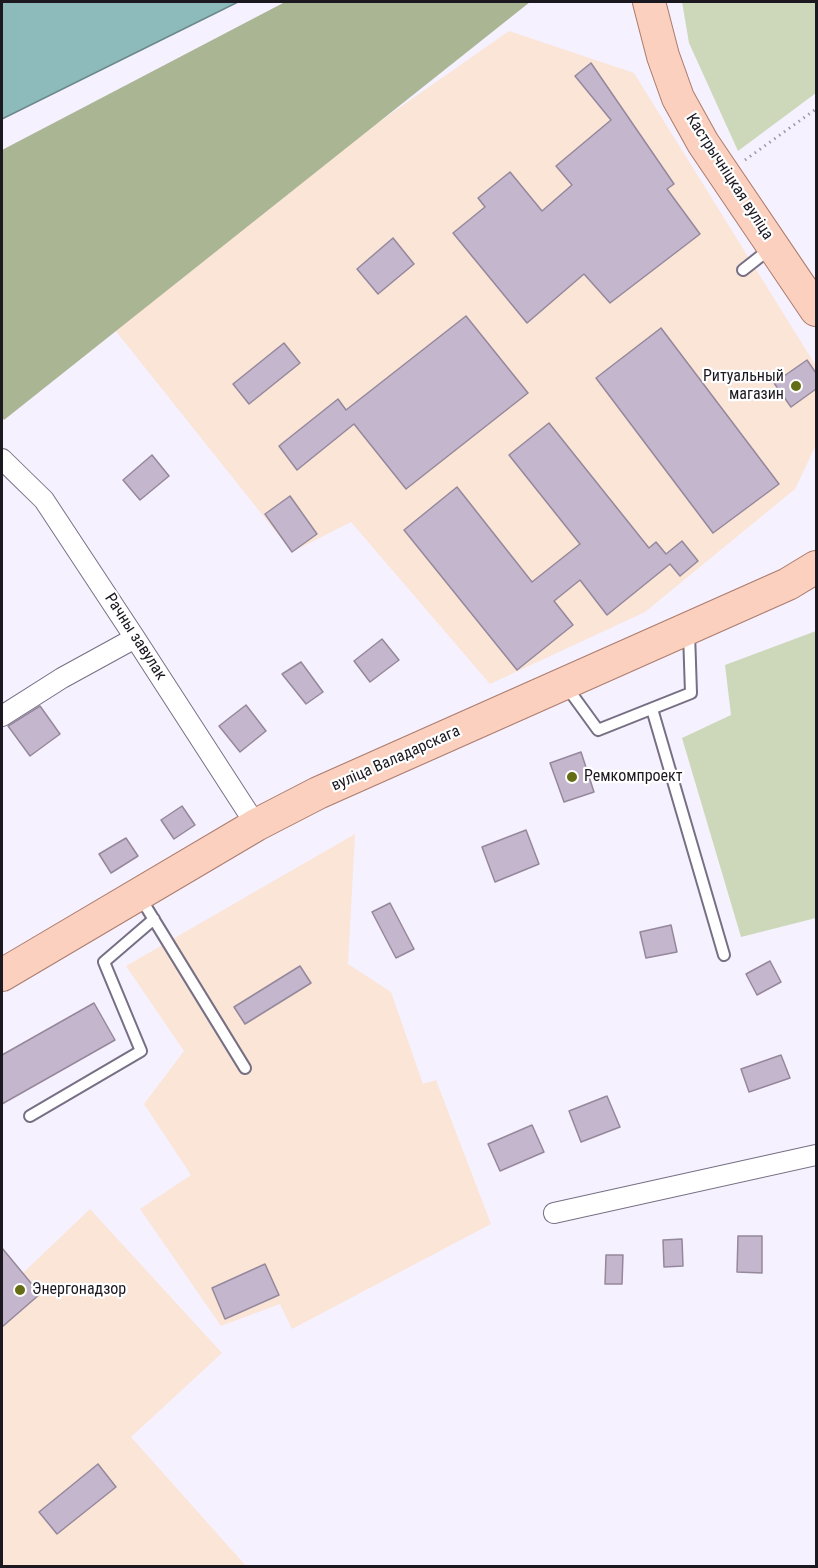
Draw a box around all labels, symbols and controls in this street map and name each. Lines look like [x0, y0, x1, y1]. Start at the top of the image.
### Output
street label: Кастрычніцкая вуліца [681, 110, 777, 244]
place label: Ритуальный магазин [703, 367, 784, 405]
marker: Ритуальный магазин [789, 379, 803, 393]
street label: Рачны завулак [100, 590, 170, 684]
street label: вуліца Валадарскага [329, 722, 463, 796]
place label: Ремкомпроект [584, 767, 683, 787]
marker: Ремкомпроект [565, 770, 579, 784]
place label: Энергонадзор [32, 1280, 126, 1300]
marker: Энергонадзор [13, 1283, 27, 1297]

